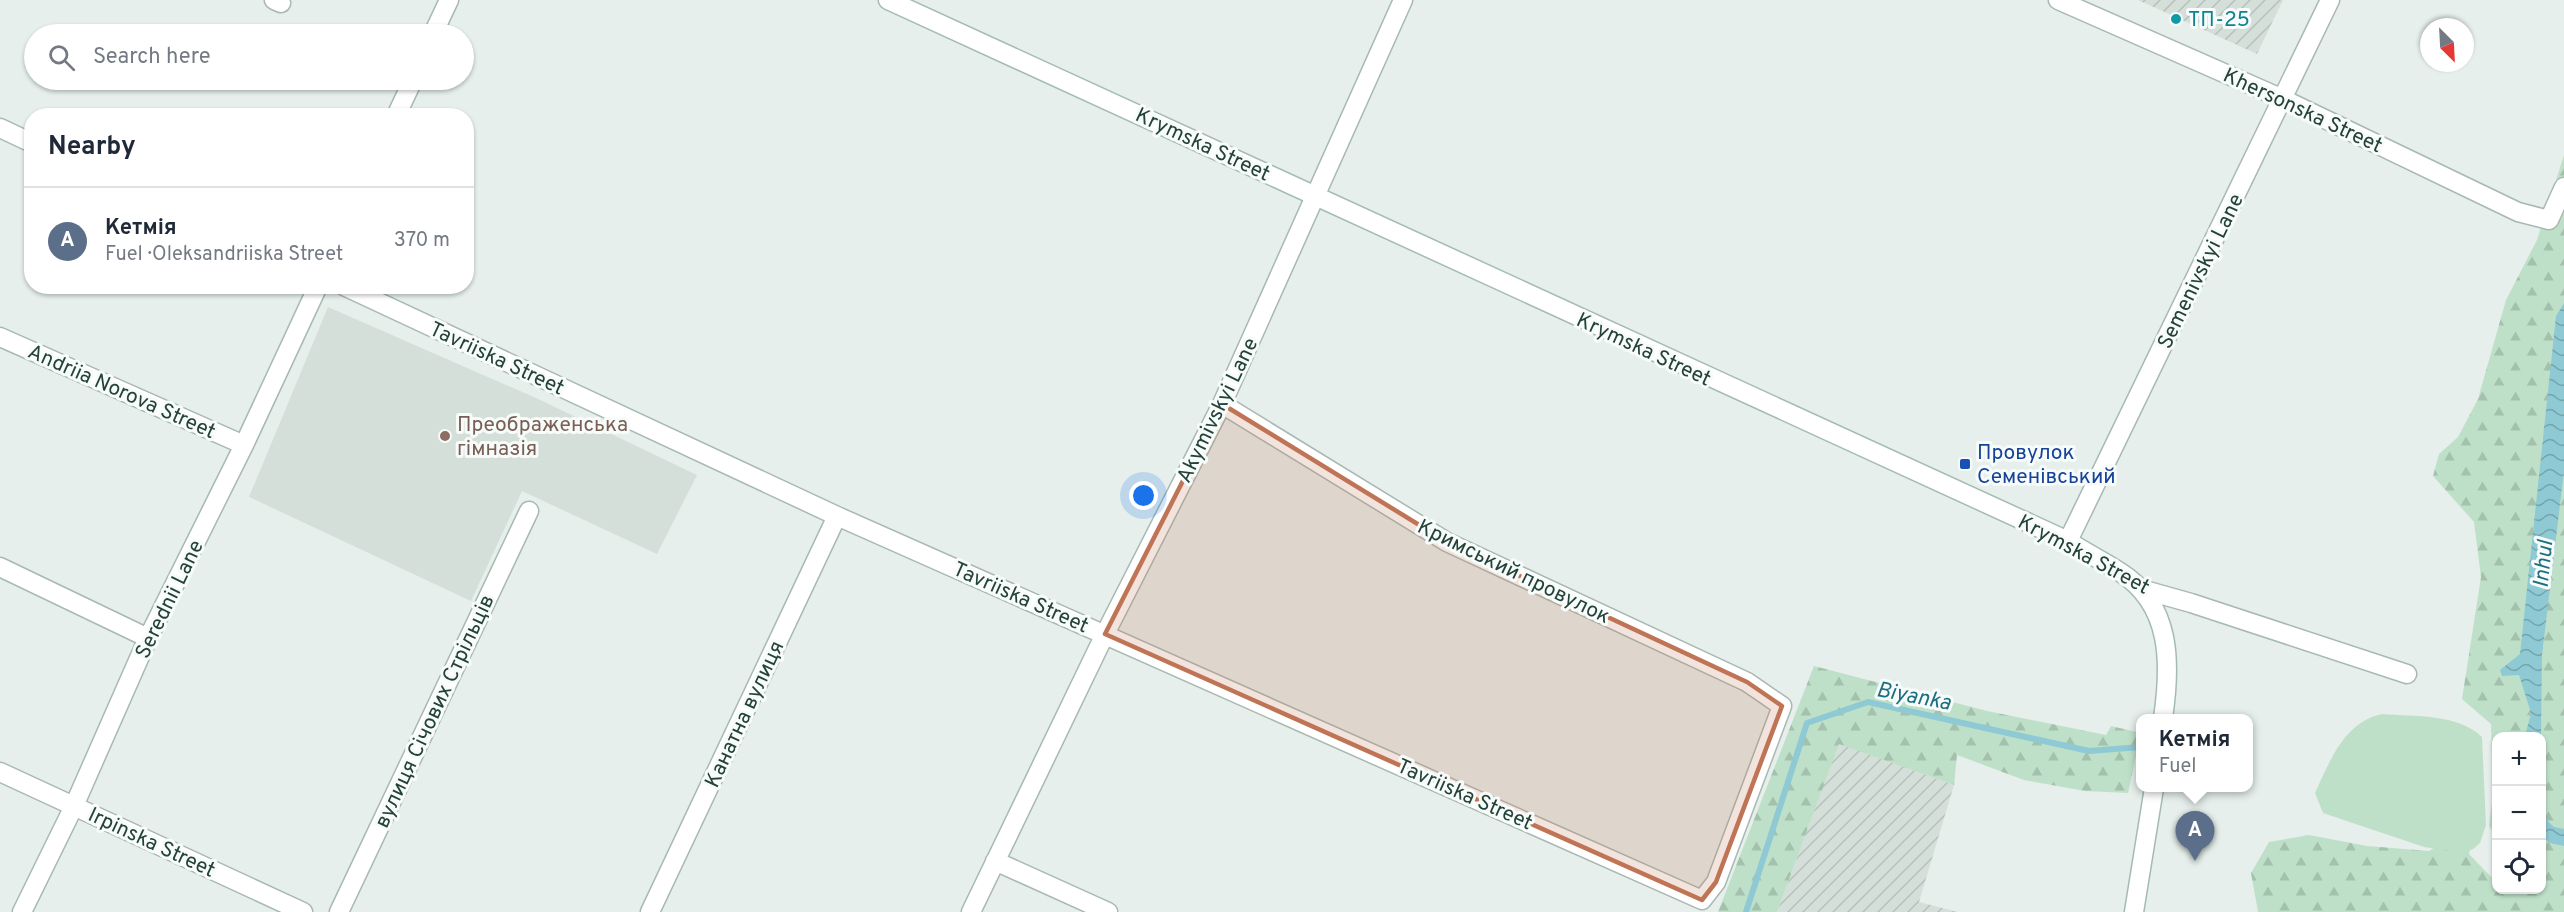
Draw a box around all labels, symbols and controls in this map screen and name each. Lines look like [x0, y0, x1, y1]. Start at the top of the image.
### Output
place label: ТП-25 [2188, 7, 2250, 34]
marker: ТП-25 [2169, 12, 2183, 26]
north arrow [2420, 18, 2474, 72]
search box [24, 24, 474, 90]
icon: search [45, 41, 78, 74]
text: Search here [93, 44, 211, 71]
street label: Khersonska Street [2218, 63, 2386, 160]
street label: Krymska Street [1131, 102, 1274, 188]
text: Nearby [48, 131, 136, 164]
street label: Semenivskyi Lane [2152, 190, 2251, 354]
text: Кетмія [105, 215, 177, 242]
text: A [60, 228, 75, 254]
text: 370 m [394, 228, 450, 254]
text: Fuel · Oleksandriiska Street [105, 242, 343, 268]
street label: Krymska Street [1572, 307, 1715, 393]
street label: Tavriiska Street [425, 316, 568, 402]
street label: Akymivskyi Lane [1171, 334, 1265, 488]
street label: Andriia Norova Street [23, 339, 220, 446]
place label: Преображенська гімназія [457, 412, 628, 463]
marker: Преображенська гімназія [438, 429, 452, 443]
place label: Провулок Семенівський [1977, 440, 2116, 491]
marker: Провулок Семенівський [1958, 457, 1972, 471]
your location [1129, 481, 1158, 510]
street label: Krymska Street [2013, 509, 2154, 601]
street label: Кримський провулок [1412, 514, 1614, 631]
street label: Serednii Lane [130, 536, 211, 663]
water label: Inhul [2529, 538, 2561, 589]
street label: Tavriiska Street [948, 556, 1093, 640]
street label: вулиця Січових Стрільців [369, 591, 501, 833]
street label: Канатна вулиця [699, 637, 791, 792]
water label: Biyanka [1874, 677, 1954, 718]
popup [2136, 714, 2253, 792]
text: Кетмія [2159, 727, 2230, 754]
map controls [2492, 732, 2546, 894]
button: + [2492, 732, 2546, 786]
street label: Tavriiska Street [1392, 753, 1537, 837]
text: Fuel [2159, 754, 2196, 780]
button: − [2492, 786, 2546, 840]
street label: Irpinska Street [83, 802, 219, 885]
pin: A [2176, 812, 2214, 861]
button: locate [2492, 840, 2546, 894]

